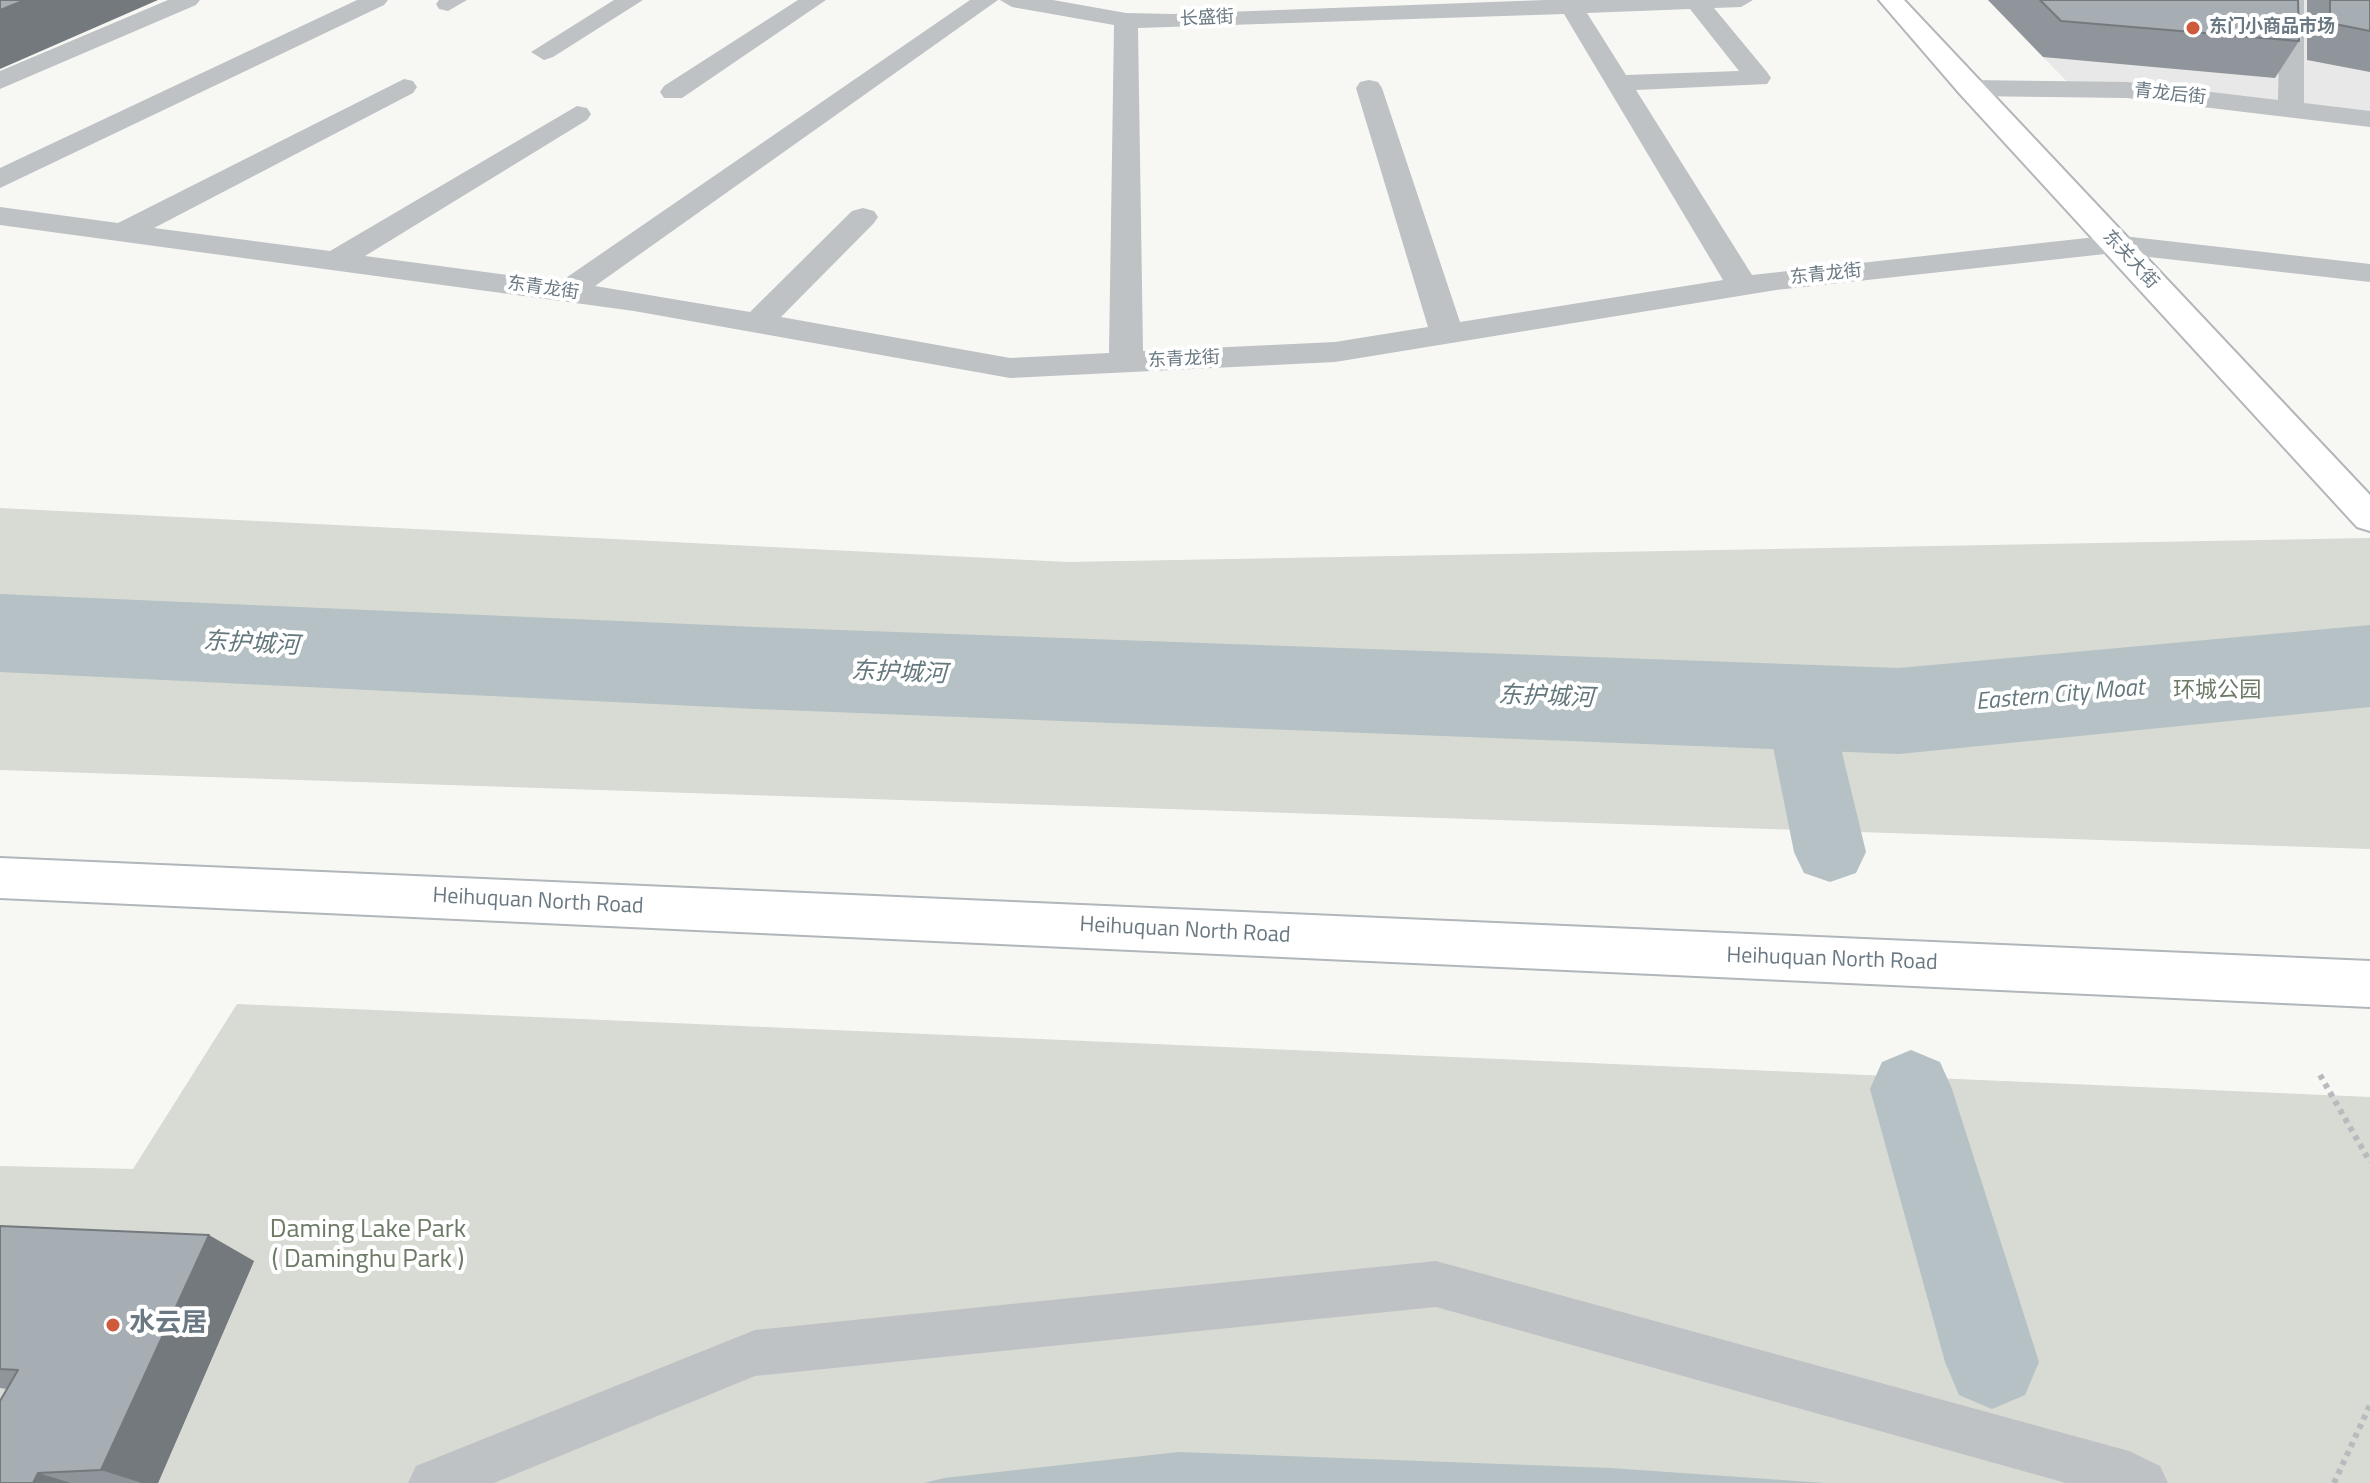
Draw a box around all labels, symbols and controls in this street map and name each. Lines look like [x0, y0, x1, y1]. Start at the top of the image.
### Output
street label: 长盛街 [1179, 7, 1235, 31]
place label: 东门小商品市场 [2209, 17, 2335, 39]
marker: 东门小商品市场 [2184, 19, 2202, 37]
street label: 青龙后街 [2133, 80, 2207, 110]
street label: 东关大街 [2098, 226, 2162, 294]
street label: 东青龙街 [1789, 260, 1863, 290]
street label: 东青龙街 [506, 273, 580, 305]
street label: 东青龙街 [1147, 347, 1221, 373]
water label: 东护城河 [202, 628, 300, 662]
water label: 东护城河 [851, 658, 947, 690]
water label: Eastern City Moat [1975, 674, 2145, 718]
park label: 环城公园 [2173, 679, 2261, 705]
water label: 东护城河 [1498, 682, 1594, 714]
street label: Heihuquan North Road [432, 883, 644, 921]
street label: Heihuquan North Road [1079, 912, 1291, 950]
street label: Heihuquan North Road [1726, 943, 1938, 977]
park label: Daming Lake Park ( Daminghu Park ) [270, 1215, 466, 1276]
place label: 水云居 [129, 1309, 207, 1341]
marker: 水云居 [104, 1316, 122, 1334]

